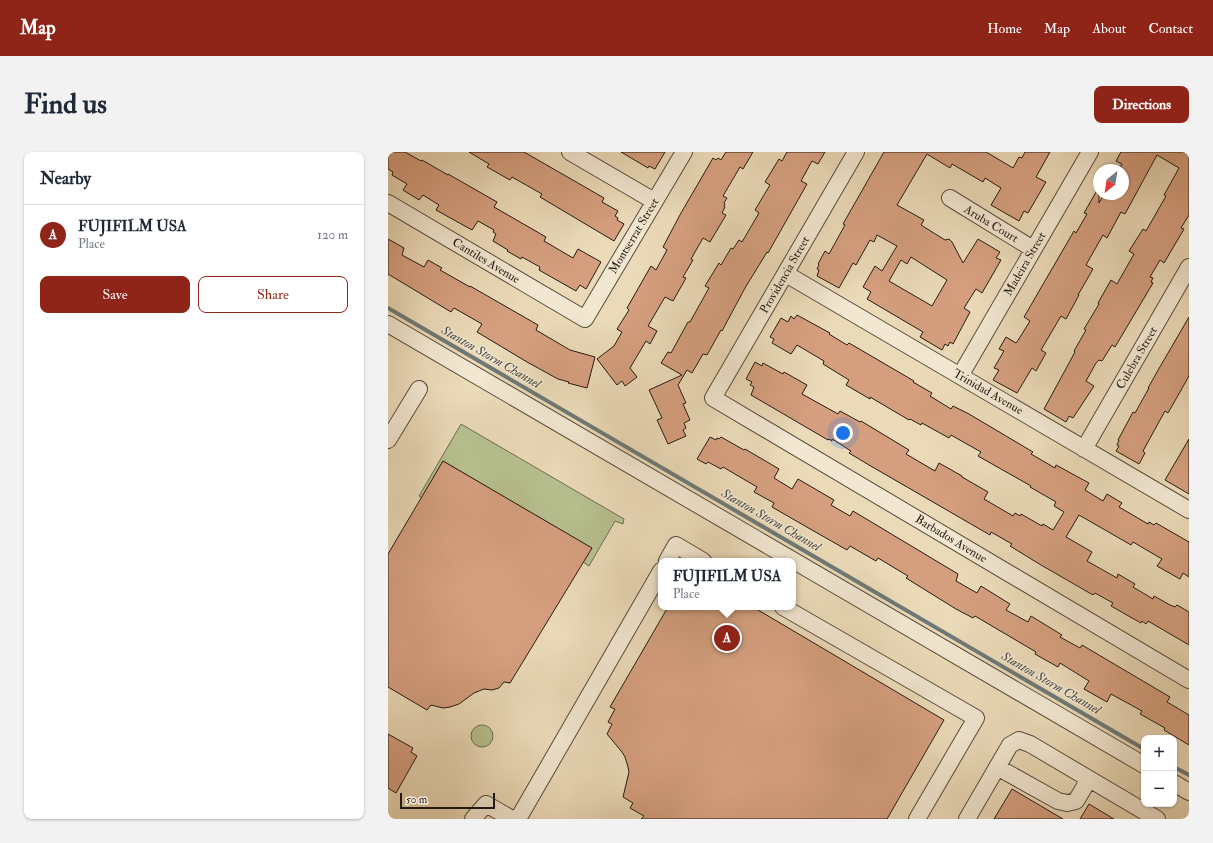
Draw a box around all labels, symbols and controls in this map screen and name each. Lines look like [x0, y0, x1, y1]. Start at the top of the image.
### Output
text: Map [20, 16, 56, 40]
text: Home [987, 20, 1022, 37]
text: Map [1044, 20, 1070, 37]
text: About [1092, 20, 1126, 37]
text: Contact [1148, 20, 1193, 37]
button: Directions [1094, 86, 1189, 123]
text: Find us [24, 87, 107, 122]
north arrow [1093, 164, 1129, 200]
text: Nearby [40, 168, 91, 189]
street label: Montserrat Street [606, 195, 663, 277]
street label: Aruba Court [960, 201, 1021, 246]
text: FUJIFILM USA [78, 217, 187, 236]
text: A [49, 227, 57, 243]
text: 120 m [317, 227, 348, 243]
street label: Madeira Street [1001, 229, 1049, 299]
street label: Providencia Street [757, 234, 813, 316]
street label: Cantiles Avenue [449, 235, 523, 287]
text: Place [78, 236, 105, 252]
button: Save [40, 276, 190, 313]
button: Share [198, 276, 348, 313]
water label: Stanton Storm Channel [438, 322, 544, 392]
street label: Culebra Street [1113, 324, 1161, 392]
street label: Trinidad Avenue [950, 366, 1026, 418]
your location [833, 423, 853, 443]
water label: Stanton Storm Channel [718, 485, 824, 555]
street label: Barbados Avenue [912, 512, 990, 566]
popup [658, 558, 796, 610]
text: FUJIFILM USA [673, 567, 781, 586]
text: Place [673, 586, 700, 602]
pin: A [714, 623, 740, 653]
water label: Stanton Storm Channel [998, 648, 1104, 718]
map controls [1141, 735, 1177, 807]
button: + [1141, 735, 1177, 771]
button: − [1141, 771, 1177, 807]
scale bar [400, 791, 495, 810]
text: 50 m [406, 793, 427, 806]

